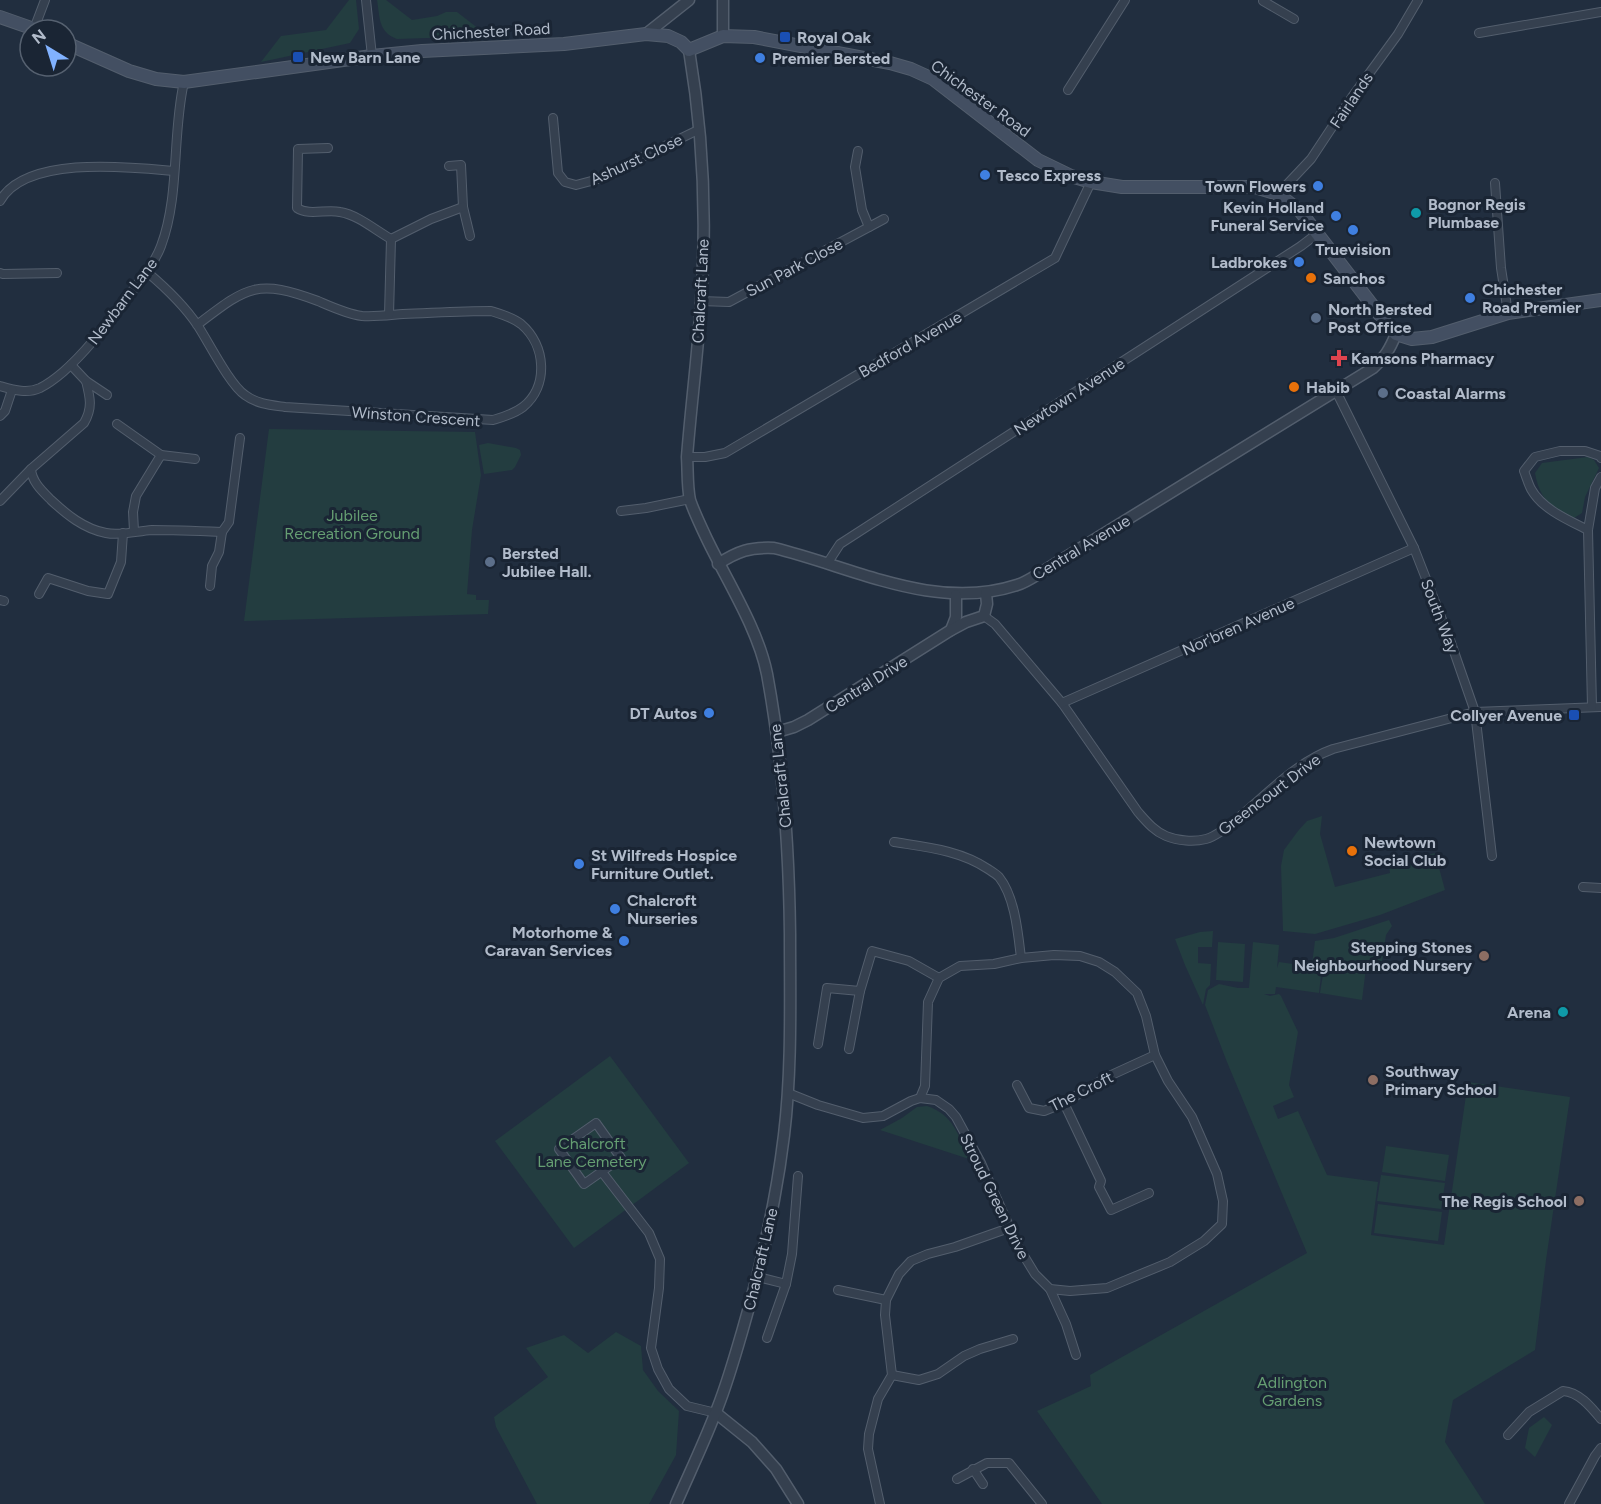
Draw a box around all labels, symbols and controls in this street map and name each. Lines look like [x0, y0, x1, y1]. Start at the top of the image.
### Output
north arrow [18, 18, 78, 78]
street label: Chichester Road [431, 19, 551, 44]
text: N [28, 25, 50, 48]
place label: Royal Oak [797, 28, 872, 47]
marker: Royal Oak [778, 30, 792, 44]
place label: New Barn Lane [310, 48, 421, 67]
place label: Premier Bersted [772, 49, 890, 68]
marker: New Barn Lane [291, 50, 305, 64]
marker: Premier Bersted [753, 51, 767, 65]
street label: Chichester Road [927, 56, 1034, 141]
street label: Fairlands [1326, 69, 1377, 132]
street label: Ashurst Close [587, 130, 686, 189]
place label: Tesco Express [997, 166, 1101, 185]
marker: Tesco Express [978, 168, 992, 182]
place label: Town Flowers [1205, 177, 1307, 196]
marker: Town Flowers [1311, 179, 1325, 193]
place label: Bognor Regis Plumbase [1428, 195, 1526, 232]
place label: Kevin Holland Funeral Service [1211, 198, 1324, 235]
marker: Bognor Regis Plumbase [1409, 206, 1423, 220]
marker: Kevin Holland Funeral Service [1329, 209, 1343, 223]
marker: Truevision [1346, 223, 1360, 237]
street label: Sun Park Close [743, 234, 846, 301]
street label: Chalcraft Lane [688, 238, 713, 344]
place label: Truevision [1315, 240, 1391, 259]
place label: Ladbrokes [1211, 253, 1288, 272]
street label: Newbarn Lane [84, 254, 161, 348]
marker: Ladbrokes [1292, 255, 1306, 269]
place label: Sanchos [1323, 269, 1385, 288]
marker: Sanchos [1304, 271, 1318, 285]
place label: Chichester Road Premier [1482, 280, 1581, 317]
marker: Chichester Road Premier [1463, 291, 1477, 305]
place label: North Bersted Post Office [1328, 300, 1432, 337]
street label: Bedford Avenue [855, 307, 965, 382]
marker: North Bersted Post Office [1309, 311, 1323, 325]
place label: Kamsons Pharmacy [1351, 349, 1495, 368]
marker: Kamsons Pharmacy [1332, 351, 1346, 365]
street label: Newtown Avenue [1010, 353, 1128, 439]
place label: Habib [1306, 378, 1350, 397]
marker: Habib [1287, 380, 1301, 394]
place label: Coastal Alarms [1395, 384, 1506, 403]
marker: Coastal Alarms [1376, 386, 1390, 400]
street label: Winston Crescent [351, 403, 481, 430]
park label: Jubilee Recreation Ground [284, 506, 420, 543]
street label: Central Avenue [1029, 511, 1134, 584]
place label: Bersted Jubilee Hall. [502, 544, 592, 581]
marker: Bersted Jubilee Hall. [483, 555, 497, 569]
street label: South Way [1417, 576, 1463, 657]
street label: Nor'bren Avenue [1179, 593, 1297, 660]
street label: Central Drive [822, 652, 911, 717]
place label: DT Autos [629, 704, 698, 723]
marker: DT Autos [702, 706, 716, 720]
place label: Collyer Avenue [1450, 706, 1562, 725]
marker: Collyer Avenue [1567, 708, 1581, 722]
street label: Chalcraft Lane [766, 723, 795, 829]
street label: Greencourt Drive [1214, 750, 1324, 839]
place label: Newtown Social Club [1364, 833, 1447, 870]
marker: Newtown Social Club [1345, 844, 1359, 858]
place label: St Wilfreds Hospice Furniture Outlet. [591, 846, 737, 883]
marker: St Wilfreds Hospice Furniture Outlet. [572, 857, 586, 871]
place label: Chalcroft Nurseries [627, 891, 698, 928]
marker: Chalcroft Nurseries [608, 902, 622, 916]
place label: Motorhome & Caravan Services [485, 923, 613, 960]
marker: Motorhome & Caravan Services [617, 934, 631, 948]
place label: Stepping Stones Neighbourhood Nursery [1294, 938, 1473, 975]
marker: Stepping Stones Neighbourhood Nursery [1477, 949, 1491, 963]
place label: Arena [1507, 1003, 1551, 1022]
marker: Arena [1556, 1005, 1570, 1019]
place label: Southway Primary School [1385, 1062, 1497, 1099]
street label: The Croft [1046, 1067, 1116, 1115]
marker: Southway Primary School [1366, 1073, 1380, 1087]
street label: Stroud Green Drive [956, 1130, 1033, 1263]
park label: Chalcroft Lane Cemetery [537, 1134, 647, 1171]
place label: The Regis School [1442, 1192, 1567, 1211]
marker: The Regis School [1572, 1194, 1586, 1208]
street label: Chalcraft Lane [739, 1206, 782, 1312]
park label: Adlington Gardens [1257, 1373, 1327, 1410]

